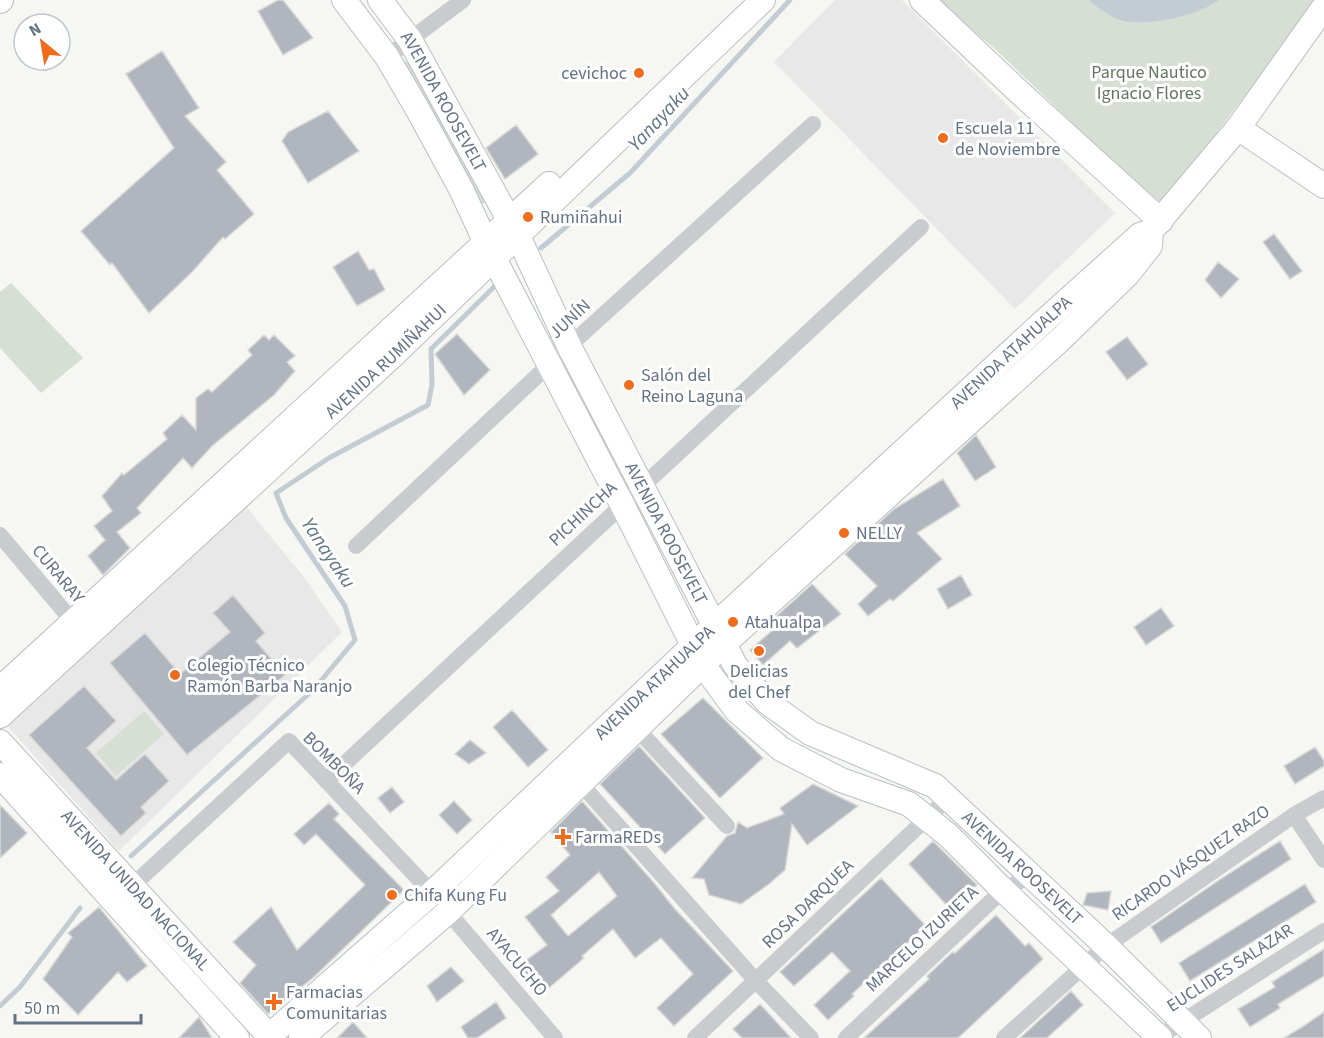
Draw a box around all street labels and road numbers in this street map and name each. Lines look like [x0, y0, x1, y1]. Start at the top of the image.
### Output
street label: AVENIDA ROOSEVELT [395, 26, 493, 177]
street label: AVENIDA ATAHUALPA [945, 289, 1077, 414]
street label: JUNÍN [544, 293, 596, 345]
street label: AVENIDA RUMIÑAHUI [319, 298, 452, 424]
street label: AVENIDA ROOSEVELT [619, 458, 714, 609]
street label: PICHINCHA [543, 476, 623, 552]
street label: CURARAY [26, 539, 90, 609]
street label: AVENIDA ATAHUALPA [589, 619, 720, 745]
street label: BOMBOÑA [297, 726, 371, 800]
street label: RICARDO VÁSQUEZ RAZO [1107, 799, 1275, 927]
street label: AVENIDA UNIDAD NACIONAL [55, 804, 216, 977]
street label: AVENIDA ROOSEVELT [956, 805, 1089, 931]
street label: ROSA DARQUEA [757, 854, 860, 954]
street label: MARCELO IZURIETA [860, 880, 984, 998]
street label: EUCLIDES SALAZAR [1162, 918, 1298, 1018]
street label: AYACUCHO [481, 922, 553, 1002]

